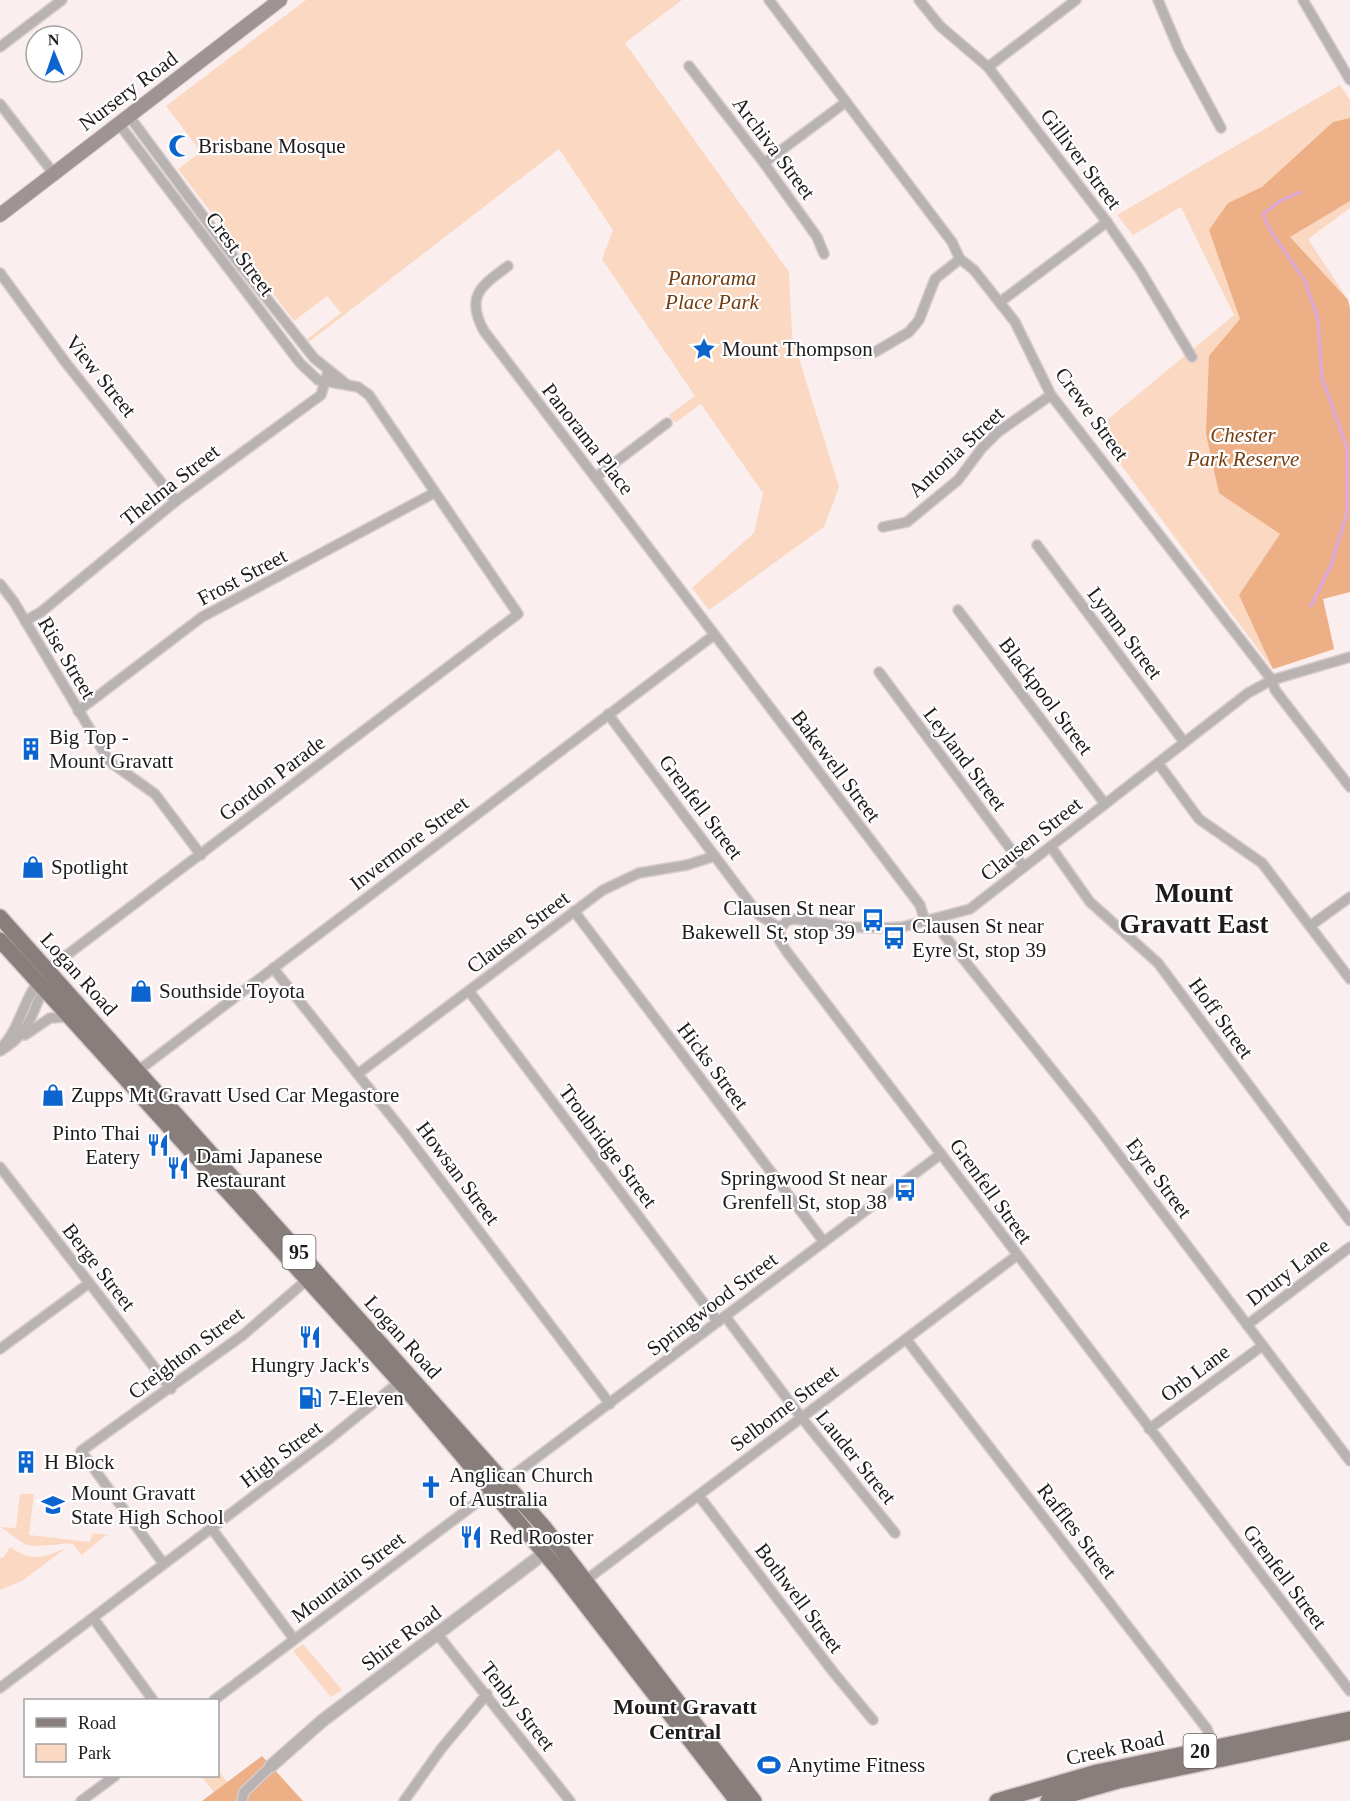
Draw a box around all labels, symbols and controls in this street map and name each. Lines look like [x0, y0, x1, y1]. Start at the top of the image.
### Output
north arrow [24, 24, 84, 84]
text: N [47, 31, 60, 48]
street label: Nursery Road [74, 46, 182, 136]
street label: Archiva Street [728, 92, 820, 204]
street label: Gilliver Street [1035, 104, 1127, 214]
mosque icon: Brisbane Mosque [167, 133, 193, 159]
place label: Brisbane Mosque [198, 134, 346, 158]
street label: Crest Street [201, 207, 279, 301]
park label: Panorama Place Park [664, 266, 760, 314]
street label: View Street [61, 330, 141, 422]
place icon: Mount Thompson [691, 336, 717, 362]
place label: Mount Thompson [722, 337, 873, 361]
street label: Crewe Street [1050, 363, 1134, 465]
street label: Panorama Place [537, 379, 639, 499]
street label: Antonia Street [903, 402, 1009, 502]
park label: Chester Park Reserve [1186, 423, 1299, 471]
street label: Thelma Street [116, 439, 224, 531]
street label: Frost Street [193, 543, 291, 610]
street label: Lymm Street [1083, 582, 1168, 684]
street label: Rise Street [33, 613, 101, 704]
street label: Blackpool Street [994, 633, 1098, 759]
street label: Leyland Street [918, 703, 1012, 815]
street label: Bakewell Street [786, 705, 886, 827]
place label: Big Top - Mount Gravatt [49, 725, 173, 773]
street label: Gordon Parade [214, 730, 330, 826]
building icon: Big Top - Mount Gravatt [18, 736, 44, 762]
street label: Grenfell Street [654, 750, 748, 864]
street label: Invermore Street [345, 791, 473, 895]
street label: Clausen Street [976, 792, 1087, 886]
shop icon: Spotlight [20, 854, 46, 880]
place label: Spotlight [51, 855, 128, 879]
district label: Mount Gravatt East [1119, 878, 1269, 939]
street label: Clausen Street [462, 886, 574, 978]
place label: Clausen St near Bakewell St, stop 39 [681, 896, 855, 944]
bus stop icon: Clausen St near Bakewell St, stop 39 [860, 907, 886, 933]
place label: Clausen St near Eyre St, stop 39 [912, 914, 1046, 962]
bus stop icon: Clausen St near Eyre St, stop 39 [881, 925, 907, 951]
street label: Logan Road [36, 928, 123, 1021]
street label: Hoff Street [1184, 973, 1258, 1063]
shop icon: Southside Toyota [128, 978, 154, 1004]
place label: Southside Toyota [159, 979, 305, 1003]
street label: Hicks Street [672, 1018, 754, 1115]
street label: Troubridge Street [554, 1080, 662, 1212]
shop icon: Zupps Mt Gravatt Used Car Megastore [40, 1082, 66, 1108]
place label: Zupps Mt Gravatt Used Car Megastore [71, 1083, 399, 1107]
street label: Howsan Street [411, 1117, 505, 1229]
place label: Pinto Thai Eatery [52, 1121, 141, 1169]
restaurant icon: Pinto Thai Eatery [145, 1132, 171, 1158]
street label: Eyre Street [1121, 1133, 1197, 1223]
street label: Grenfell Street [945, 1134, 1037, 1248]
place label: Dami Japanese Restaurant [196, 1144, 323, 1192]
restaurant icon: Dami Japanese Restaurant [165, 1155, 191, 1181]
place label: Springwood St near Grenfell St, stop 38 [720, 1166, 887, 1214]
bus stop icon: Springwood St near Grenfell St, stop 38 [892, 1177, 918, 1203]
street label: Berge Street [58, 1219, 141, 1315]
street label: Drury Lane [1242, 1233, 1334, 1311]
road number: 95 [282, 1235, 316, 1269]
street label: Springwood Street [642, 1247, 782, 1361]
street label: Logan Road [360, 1291, 447, 1384]
street label: Creighton Street [124, 1302, 249, 1404]
restaurant icon: Hungry Jack's [297, 1324, 323, 1350]
street label: Orb Lane [1156, 1339, 1234, 1407]
place label: Hungry Jack's [251, 1353, 369, 1377]
street label: Selborne Street [725, 1360, 843, 1456]
fuel station icon: 7-Eleven [297, 1385, 323, 1411]
place label: 7-Eleven [328, 1386, 404, 1410]
street label: Lauder Street [811, 1405, 901, 1509]
street label: High Street [235, 1415, 327, 1493]
building icon: H Block [13, 1449, 39, 1475]
place label: H Block [44, 1450, 115, 1474]
place label: Anglican Church of Australia [449, 1463, 594, 1511]
church icon: Anglican Church of Australia [418, 1474, 444, 1500]
street label: Raffles Street [1032, 1478, 1122, 1584]
place label: Mount Gravatt State High School [71, 1481, 224, 1529]
school or university icon: Mount Gravatt State High School [40, 1492, 66, 1518]
street label: Grenfell Street [1238, 1520, 1332, 1634]
restaurant icon: Red Rooster [458, 1524, 484, 1550]
place label: Red Rooster [489, 1525, 593, 1549]
street label: Mountain Street [287, 1526, 410, 1627]
street label: Bothwell Street [750, 1538, 848, 1658]
street label: Shire Road [356, 1600, 446, 1676]
street label: Tenby Street [476, 1657, 560, 1755]
district label: Mount Gravatt Central [613, 1694, 757, 1744]
legend [24, 1699, 219, 1777]
text: Road [78, 1713, 116, 1733]
street label: Creek Road [1064, 1726, 1167, 1770]
road number: 20 [1184, 1734, 1216, 1768]
text: Park [78, 1743, 111, 1763]
sports icon: Anytime Fitness [756, 1752, 782, 1778]
place label: Anytime Fitness [787, 1753, 925, 1777]

